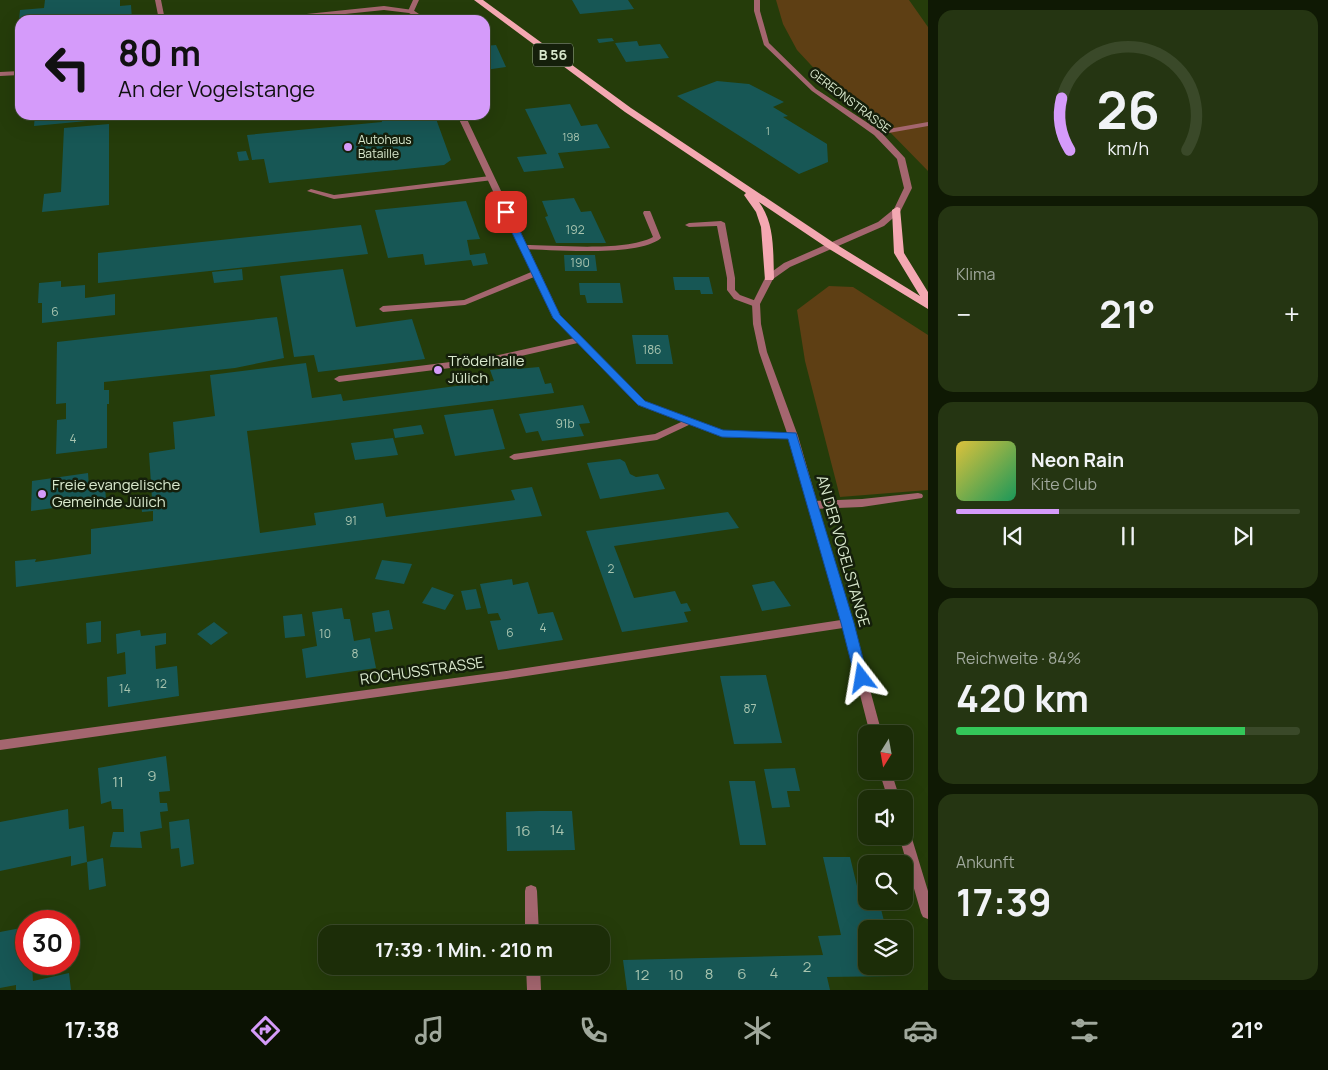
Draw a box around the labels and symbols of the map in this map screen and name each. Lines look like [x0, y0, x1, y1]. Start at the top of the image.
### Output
road number: B 56 [533, 44, 573, 66]
street label: GEREONSTRASSE [806, 64, 894, 137]
house number: 1 [766, 123, 770, 138]
house number: 198 [562, 129, 580, 144]
place label: Autohaus Bataille [358, 131, 412, 162]
marker: Autohaus Bataille [342, 141, 354, 153]
pin [485, 191, 527, 233]
house number: 192 [566, 221, 585, 238]
house number: 190 [570, 254, 590, 271]
house number: 6 [51, 303, 59, 320]
house number: 186 [642, 341, 662, 358]
place label: Trödelhalle Jülich [448, 350, 525, 388]
marker: Trödelhalle Jülich [432, 364, 444, 376]
house number: 91b [555, 415, 575, 432]
house number: 4 [69, 430, 77, 447]
street label: AN DER VOGELSTANGE [812, 472, 875, 629]
place label: Freie evangelische Gemeinde Jülich [52, 474, 180, 512]
marker: Freie evangelische Gemeinde Jülich [36, 488, 48, 500]
house number: 91 [345, 512, 357, 529]
house number: 2 [608, 560, 615, 577]
house number: 4 [539, 619, 547, 636]
house number: 6 [506, 624, 514, 641]
house number: 10 [319, 625, 331, 642]
house number: 8 [352, 645, 359, 662]
street label: ROCHUSSTRASSE [359, 651, 485, 690]
position arrow [835, 651, 887, 703]
house number: 12 [155, 675, 167, 692]
house number: 14 [119, 680, 131, 697]
house number: 87 [744, 700, 757, 717]
north arrow [858, 725, 912, 780]
house number: 9 [147, 765, 157, 786]
house number: 11 [112, 771, 124, 792]
house number: 14 [550, 819, 564, 840]
house number: 16 [515, 820, 531, 841]
speed limit sign: 30 [15, 910, 80, 975]
house number: 2 [803, 956, 811, 977]
house number: 4 [770, 962, 779, 983]
house number: 8 [705, 963, 713, 984]
house number: 6 [737, 963, 747, 984]
house number: 12 [635, 964, 649, 985]
house number: 10 [669, 964, 684, 985]

